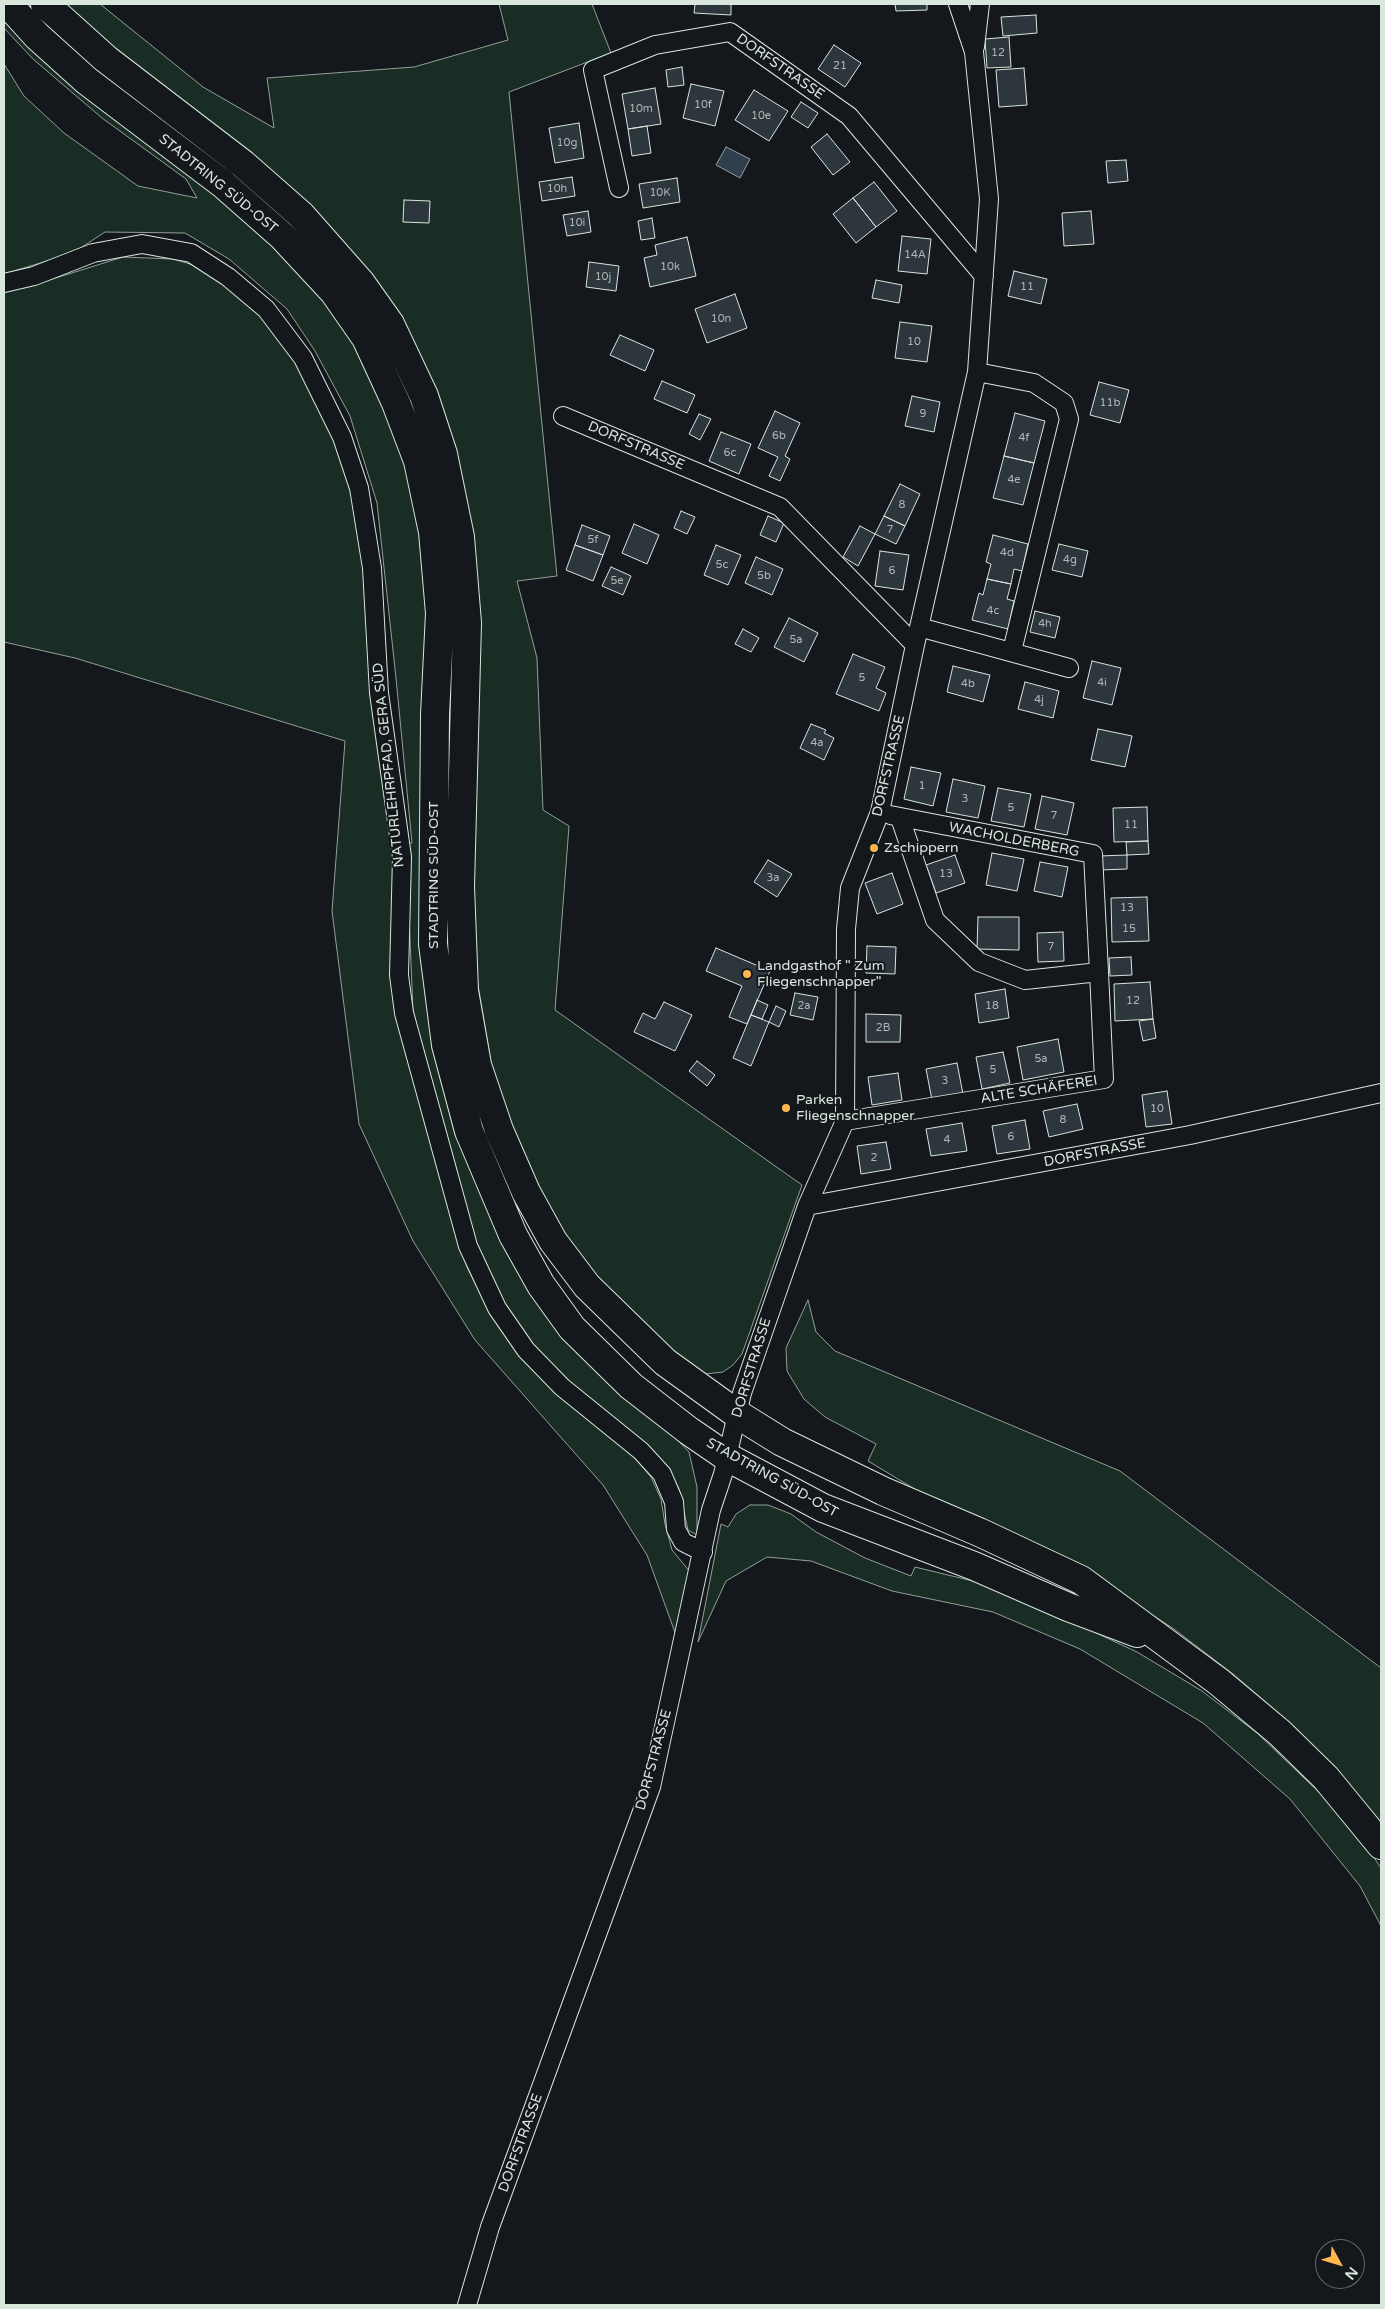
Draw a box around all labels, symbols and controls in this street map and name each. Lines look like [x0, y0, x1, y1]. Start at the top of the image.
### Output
street label: DORFSTRASSE [733, 30, 827, 104]
house number: 12 [991, 46, 1005, 60]
house number: 21 [833, 59, 847, 73]
house number: 10f [694, 98, 712, 112]
house number: 10m [629, 102, 653, 116]
house number: 10e [751, 109, 771, 123]
street label: STADTRING SÜD-OST [155, 131, 281, 237]
house number: 10g [557, 136, 577, 150]
house number: 10h [547, 182, 567, 196]
house number: 10K [649, 186, 671, 200]
house number: 10i [569, 216, 585, 230]
house number: 14A [904, 248, 926, 262]
house number: 10k [660, 260, 680, 274]
house number: 10j [595, 270, 611, 284]
house number: 11 [1020, 280, 1034, 294]
house number: 10n [711, 312, 731, 326]
house number: 10 [907, 335, 921, 349]
house number: 11b [1100, 396, 1120, 410]
house number: 9 [920, 407, 926, 421]
street label: DORFSTRASSE [585, 418, 687, 474]
house number: 6b [772, 429, 786, 443]
house number: 4f [1018, 431, 1030, 445]
house number: 6c [724, 446, 736, 460]
house number: 4e [1007, 473, 1021, 487]
house number: 8 [899, 498, 905, 512]
house number: 7 [887, 523, 893, 537]
house number: 5f [587, 533, 599, 547]
house number: 4d [1000, 546, 1014, 560]
house number: 4g [1063, 553, 1077, 567]
house number: 5c [716, 558, 728, 572]
house number: 6 [889, 564, 895, 578]
house number: 5b [757, 569, 771, 583]
house number: 5e [610, 574, 624, 588]
house number: 4c [987, 604, 999, 618]
house number: 4h [1038, 617, 1052, 631]
house number: 5a [789, 633, 803, 647]
street label: NATURLEHRPFAD, GERA SÜD [370, 662, 408, 868]
house number: 5 [859, 671, 865, 685]
house number: 4i [1097, 676, 1107, 690]
house number: 4b [961, 677, 975, 691]
house number: 4j [1034, 693, 1044, 707]
street label: DORFSTRASSE [869, 714, 909, 818]
house number: 4a [810, 736, 824, 750]
house number: 1 [919, 779, 925, 793]
house number: 3 [962, 792, 968, 806]
street label: STADTRING SÜD-OST [426, 801, 442, 949]
house number: 5 [1008, 801, 1014, 815]
house number: 7 [1051, 809, 1057, 823]
house number: 11 [1124, 818, 1138, 832]
street label: WACHOLDERBERG [947, 819, 1081, 861]
place label: Zschippern [884, 840, 959, 856]
marker: Zschippern [868, 842, 880, 854]
house number: 13 [939, 867, 953, 881]
house number: 3a [766, 871, 780, 885]
house number: 13 [1120, 901, 1134, 915]
house number: 15 [1122, 922, 1136, 936]
house number: 7 [1048, 940, 1054, 954]
place label: Landgasthof " Zum Fliegenschnapper" [757, 958, 885, 990]
marker: Landgasthof " Zum Fliegenschnapper" [741, 968, 753, 980]
house number: 12 [1126, 994, 1140, 1008]
house number: 2a [797, 999, 811, 1013]
house number: 18 [985, 999, 999, 1013]
house number: 2B [876, 1021, 890, 1035]
house number: 5a [1034, 1052, 1048, 1066]
house number: 5 [990, 1063, 996, 1077]
street label: ALTE SCHÄFEREI [979, 1072, 1099, 1108]
house number: 3 [942, 1074, 948, 1088]
place label: Parken Fliegenschnapper [796, 1092, 915, 1124]
marker: Parken Fliegenschnapper [780, 1102, 792, 1114]
house number: 10 [1150, 1102, 1164, 1116]
house number: 8 [1060, 1113, 1066, 1127]
house number: 6 [1008, 1130, 1014, 1144]
house number: 4 [944, 1133, 950, 1147]
street label: DORFSTRASSE [1043, 1135, 1147, 1171]
house number: 2 [871, 1151, 877, 1165]
street label: DORFSTRASSE [729, 1316, 775, 1420]
street label: STADTRING SÜD-OST [703, 1435, 841, 1521]
street label: DORFSTRASSE [632, 1708, 676, 1812]
street label: DORFSTRASSE [495, 2091, 547, 2195]
north arrow [1315, 2239, 1365, 2289]
text: N [1341, 2263, 1361, 2283]

